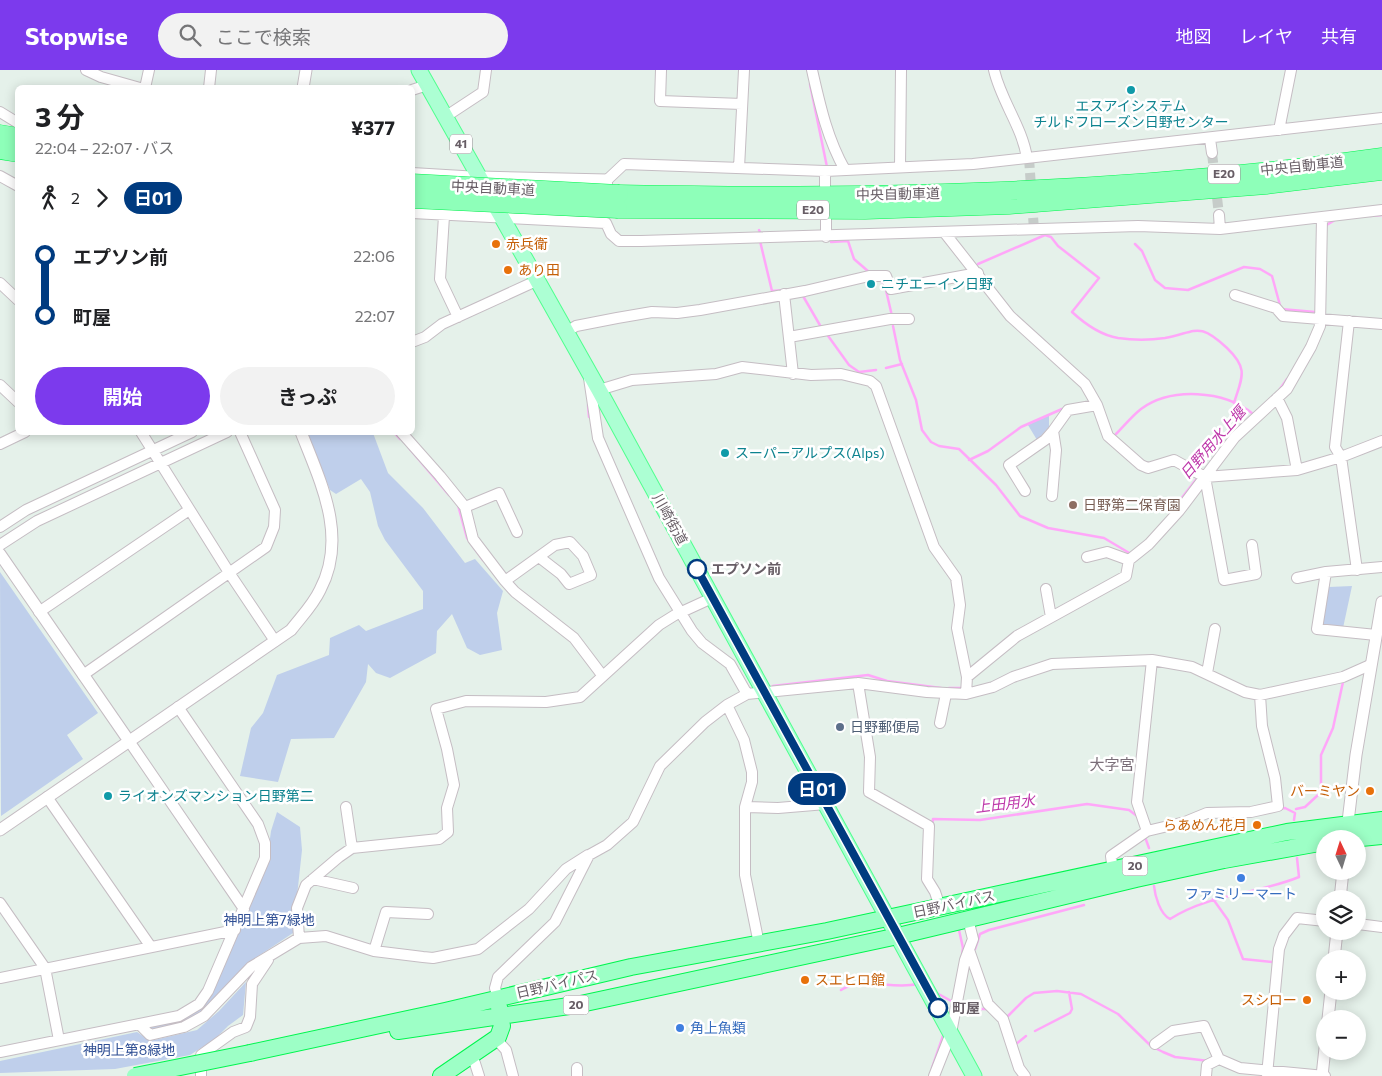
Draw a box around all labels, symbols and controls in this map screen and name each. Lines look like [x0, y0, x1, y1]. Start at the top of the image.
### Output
search box [158, 13, 508, 58]
text: Stopwise [25, 21, 128, 50]
icon: search [176, 21, 204, 49]
text: ここで検索 [216, 25, 311, 48]
text: 地図 [1176, 25, 1212, 47]
text: レイヤ [1240, 25, 1293, 47]
text: 共有 [1321, 25, 1357, 47]
marker: エスアイシステム チルドフローズン日野センター [1125, 84, 1137, 96]
place label: エスアイシステム チルドフローズン日野センター [1033, 97, 1229, 130]
text: 3 分 [35, 99, 85, 133]
text: ¥377 [351, 116, 395, 139]
road number: 41 [450, 134, 472, 154]
text: 22:04 – 22:07 · バス [35, 138, 174, 157]
street label: 中央自動車道 [1259, 153, 1345, 178]
road number: E20 [1208, 165, 1240, 184]
street label: 中央自動車道 [451, 177, 535, 198]
icon: walk [35, 184, 63, 212]
icon: forward [88, 184, 116, 212]
street label: 中央自動車道 [856, 184, 940, 203]
text: 日01 [134, 187, 172, 209]
text: 2 [71, 188, 80, 207]
road number: E20 [797, 200, 829, 220]
place label: 赤兵衛 [506, 235, 548, 252]
marker: 赤兵衛 [490, 238, 502, 250]
text: エプソン前 [73, 245, 168, 268]
text: 22:06 [353, 246, 395, 265]
place label: あり田 [518, 261, 560, 278]
marker: あり田 [502, 264, 514, 276]
place label: ニチエーイン日野 [881, 275, 993, 292]
marker: ニチエーイン日野 [865, 278, 877, 290]
text: 町屋 [73, 305, 111, 328]
text: 22:07 [355, 306, 395, 325]
button: 開始 [35, 367, 210, 425]
button: きっぷ [220, 367, 395, 425]
water label: 日野用水上堰 [1176, 400, 1251, 482]
place label: スーパーアルプス(Alps) [735, 444, 885, 461]
marker: スーパーアルプス(Alps) [719, 447, 731, 459]
street label: 川崎街道 [649, 490, 691, 547]
place label: 日野第二保育園 [1083, 496, 1181, 513]
marker: 日野第二保育園 [1067, 499, 1079, 511]
marker: エプソン前 [687, 559, 707, 579]
place label: エプソン前 [711, 560, 781, 577]
place label: 日野郵便局 [850, 718, 920, 735]
marker: 日野郵便局 [834, 721, 846, 733]
district label: 大字宮 [1089, 755, 1135, 773]
line badge: 日01 [788, 773, 846, 805]
text: 日01 [798, 778, 836, 800]
place label: バーミヤン [1290, 782, 1360, 799]
marker: バーミヤン [1364, 785, 1376, 797]
place label: ライオンズマンション日野第二 [118, 787, 314, 804]
marker: ライオンズマンション日野第二 [102, 790, 114, 802]
water label: 上田用水 [974, 790, 1038, 816]
place label: らあめん花月 [1163, 816, 1247, 833]
marker: らあめん花月 [1251, 819, 1263, 831]
north arrow [1316, 830, 1366, 880]
map controls [1316, 830, 1366, 1060]
road number: 20 [1122, 856, 1148, 876]
marker: ファミリーマート [1235, 872, 1247, 884]
place label: ファミリーマート [1185, 885, 1297, 902]
street label: 日野バイパス [911, 886, 997, 921]
button: layers [1316, 890, 1366, 940]
park label: 神明上第7緑地 [223, 911, 315, 928]
button: + [1316, 950, 1366, 1000]
street label: 日野バイパス [514, 966, 600, 1001]
place label: スエヒロ館 [815, 971, 885, 988]
marker: スエヒロ館 [799, 974, 811, 986]
place label: スシロー [1241, 991, 1297, 1008]
marker: スシロー [1301, 994, 1313, 1006]
road number: 20 [564, 996, 588, 1014]
marker: 町屋 [928, 998, 948, 1018]
place label: 町屋 [952, 999, 980, 1016]
button: − [1316, 1010, 1366, 1060]
place label: 角上魚類 [690, 1019, 746, 1036]
marker: 角上魚類 [674, 1022, 686, 1034]
park label: 神明上第8緑地 [83, 1041, 175, 1058]

